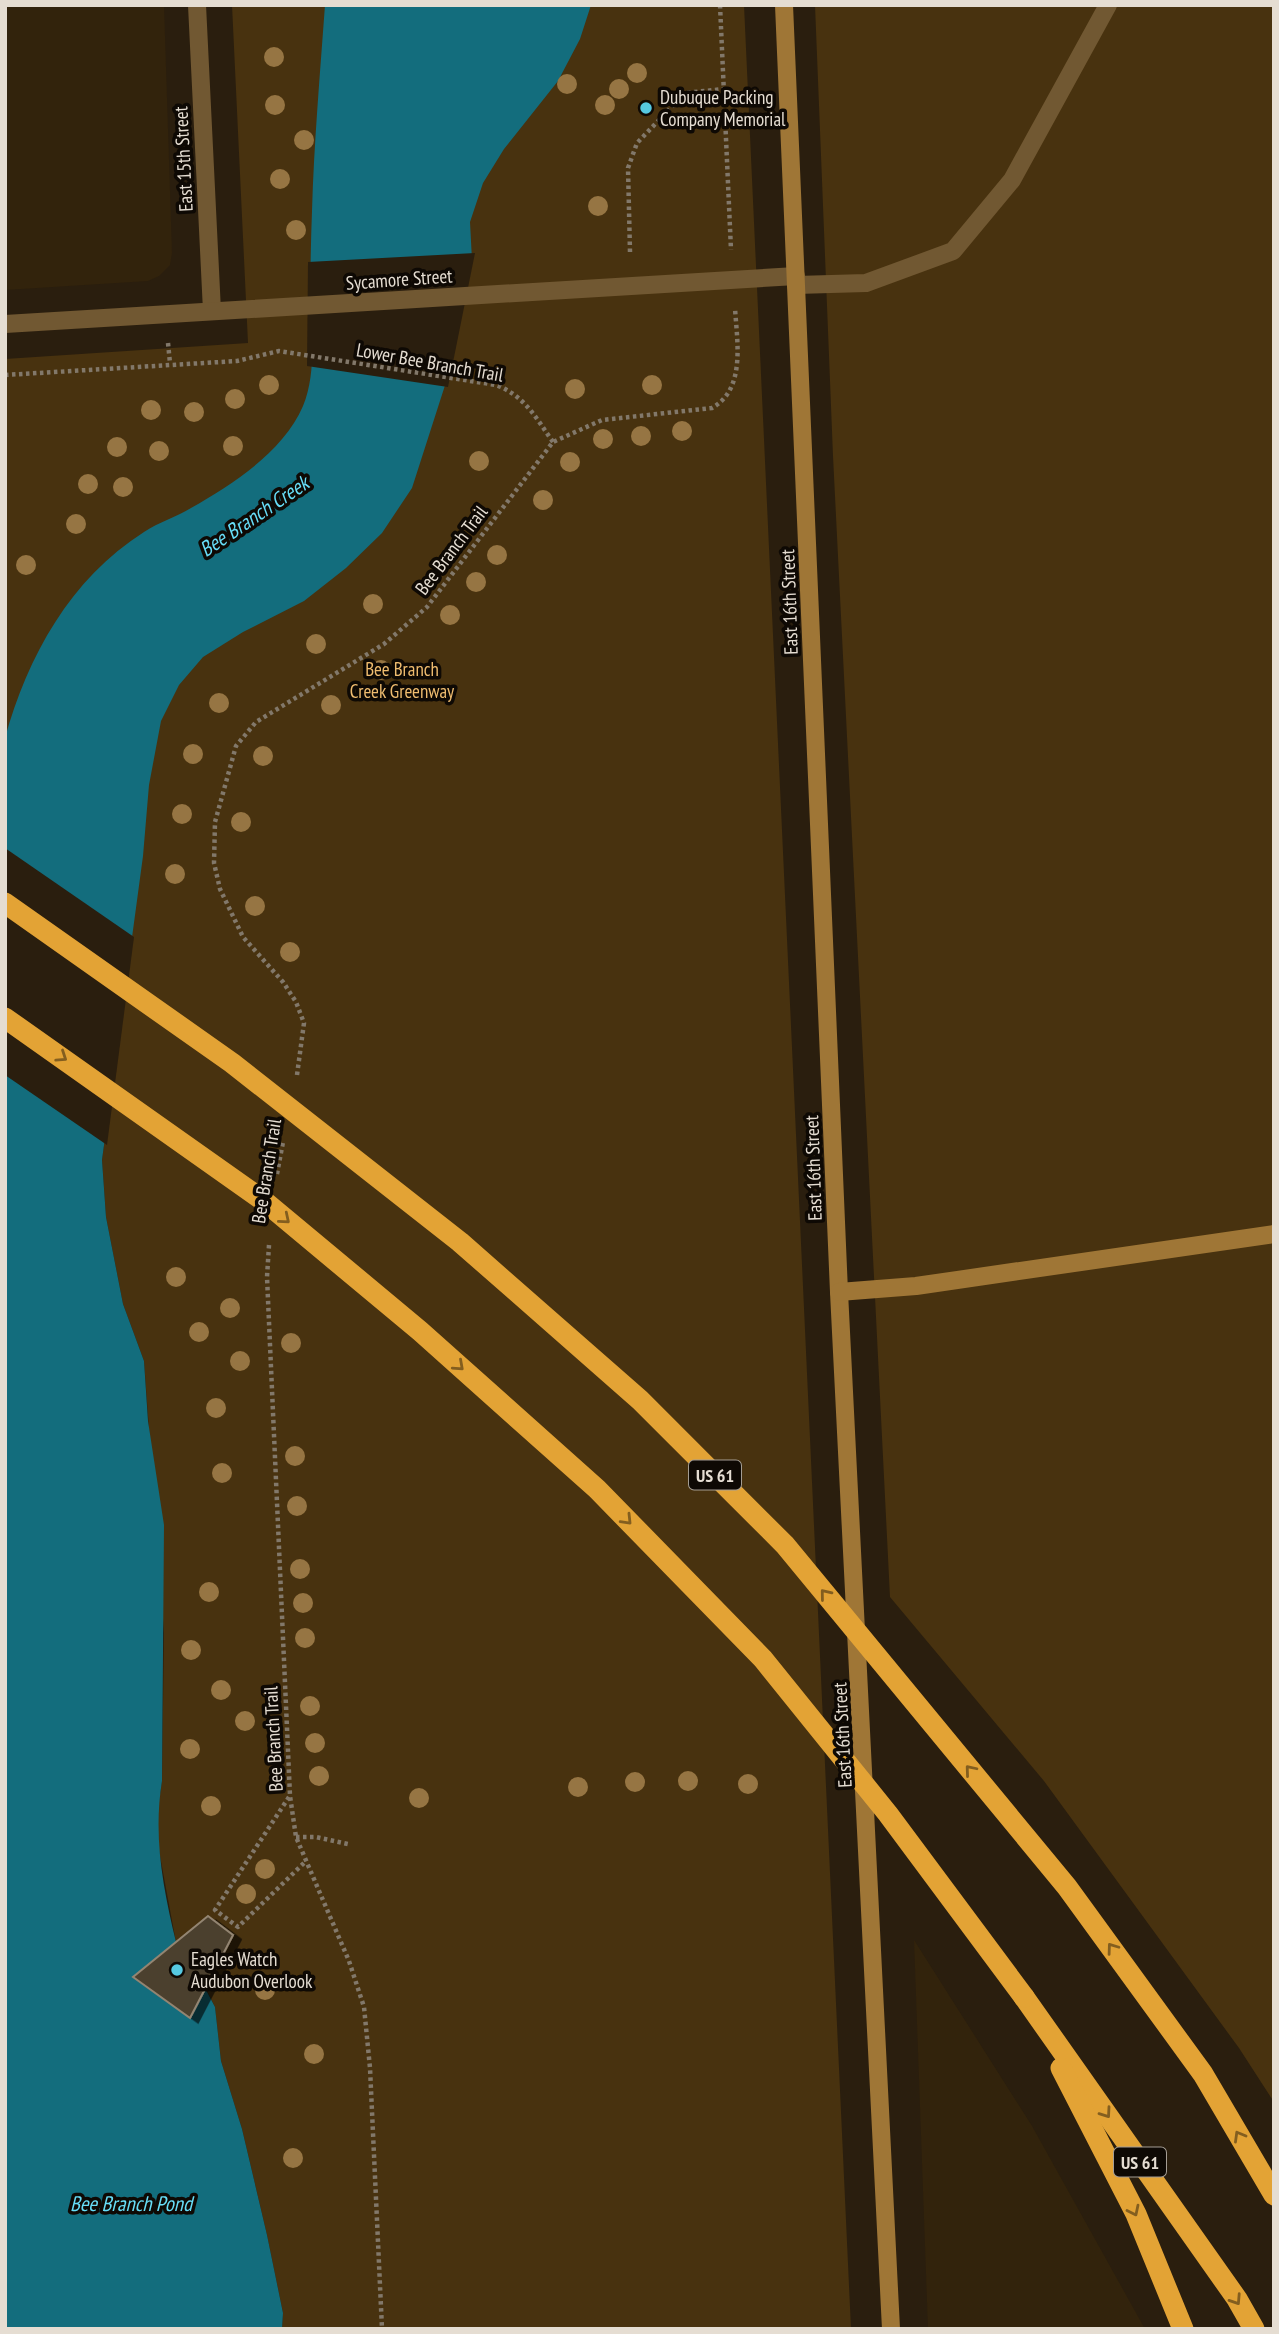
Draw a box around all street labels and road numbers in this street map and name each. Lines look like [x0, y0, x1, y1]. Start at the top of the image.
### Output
street label: East 15th Street [168, 105, 198, 212]
street label: Sycamore Street [345, 263, 454, 295]
street label: Lower Bee Branch Trail [355, 337, 506, 387]
street label: Bee Branch Trail [410, 500, 493, 599]
street label: East 16th Street [775, 548, 803, 655]
street label: East 16th Street [799, 1114, 827, 1221]
street label: Bee Branch Trail [246, 1116, 286, 1225]
road number: US 61 [689, 1460, 741, 1490]
street label: East 16th Street [827, 1681, 857, 1788]
street label: Bee Branch Trail [258, 1685, 288, 1792]
road number: US 61 [1114, 2148, 1166, 2176]

